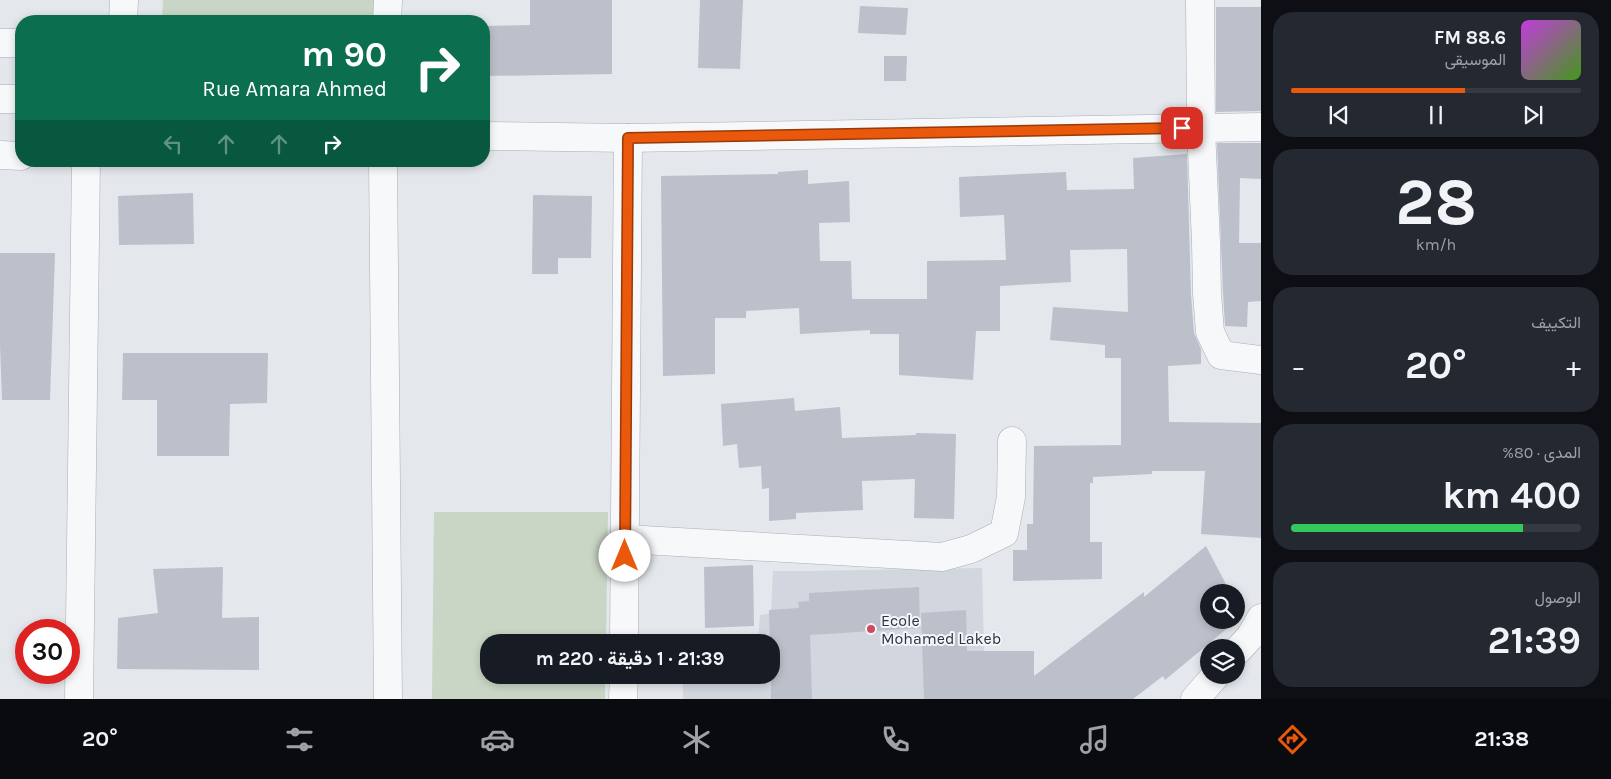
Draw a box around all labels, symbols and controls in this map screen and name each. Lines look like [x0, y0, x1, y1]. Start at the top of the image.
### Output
text: 88.6 FM [1434, 27, 1506, 49]
text: 90 m [301, 34, 387, 75]
icon: right [405, 35, 470, 100]
text: الموسيقى [1445, 50, 1506, 69]
text: Rue Amara Ahmed [202, 76, 387, 102]
icon: previous [1325, 101, 1353, 129]
icon: pause [1422, 101, 1450, 129]
icon: next [1519, 101, 1547, 129]
pin [1161, 107, 1203, 149]
icon: arrive [1168, 114, 1196, 142]
icon: left [159, 130, 187, 158]
icon: ahead [212, 130, 240, 158]
icon: ahead [265, 130, 293, 158]
icon: right [318, 130, 346, 158]
text: 28 [1395, 164, 1477, 240]
text: km/h [1416, 235, 1456, 254]
text: التكييف [1531, 313, 1581, 332]
text: 20° [1405, 343, 1467, 388]
text: − [1291, 350, 1306, 383]
text: + [1566, 350, 1581, 383]
text: المدى · 80% [1502, 443, 1581, 462]
text: 400 km [1442, 473, 1581, 518]
position arrow [598, 529, 650, 581]
map controls [1200, 584, 1245, 684]
button: search [1200, 584, 1245, 629]
text: الوصول [1535, 588, 1581, 607]
place label: Ecole Mohamed Lakeb [881, 611, 1001, 648]
text: 21:39 [1487, 618, 1581, 663]
speed limit sign: 30 [15, 619, 80, 684]
marker: Ecole Mohamed Lakeb [865, 623, 877, 635]
button: layers [1200, 639, 1245, 684]
text: 21:39 · 1 دقيقة · 220 m [536, 648, 724, 670]
icon: filters [282, 722, 317, 757]
icon: car [480, 722, 515, 757]
icon: climate [679, 722, 714, 757]
icon: phone [878, 722, 913, 757]
icon: music [1077, 722, 1112, 757]
icon: directions [1275, 722, 1310, 757]
text: 20° [82, 726, 118, 752]
text: 21:38 [1474, 726, 1529, 752]

